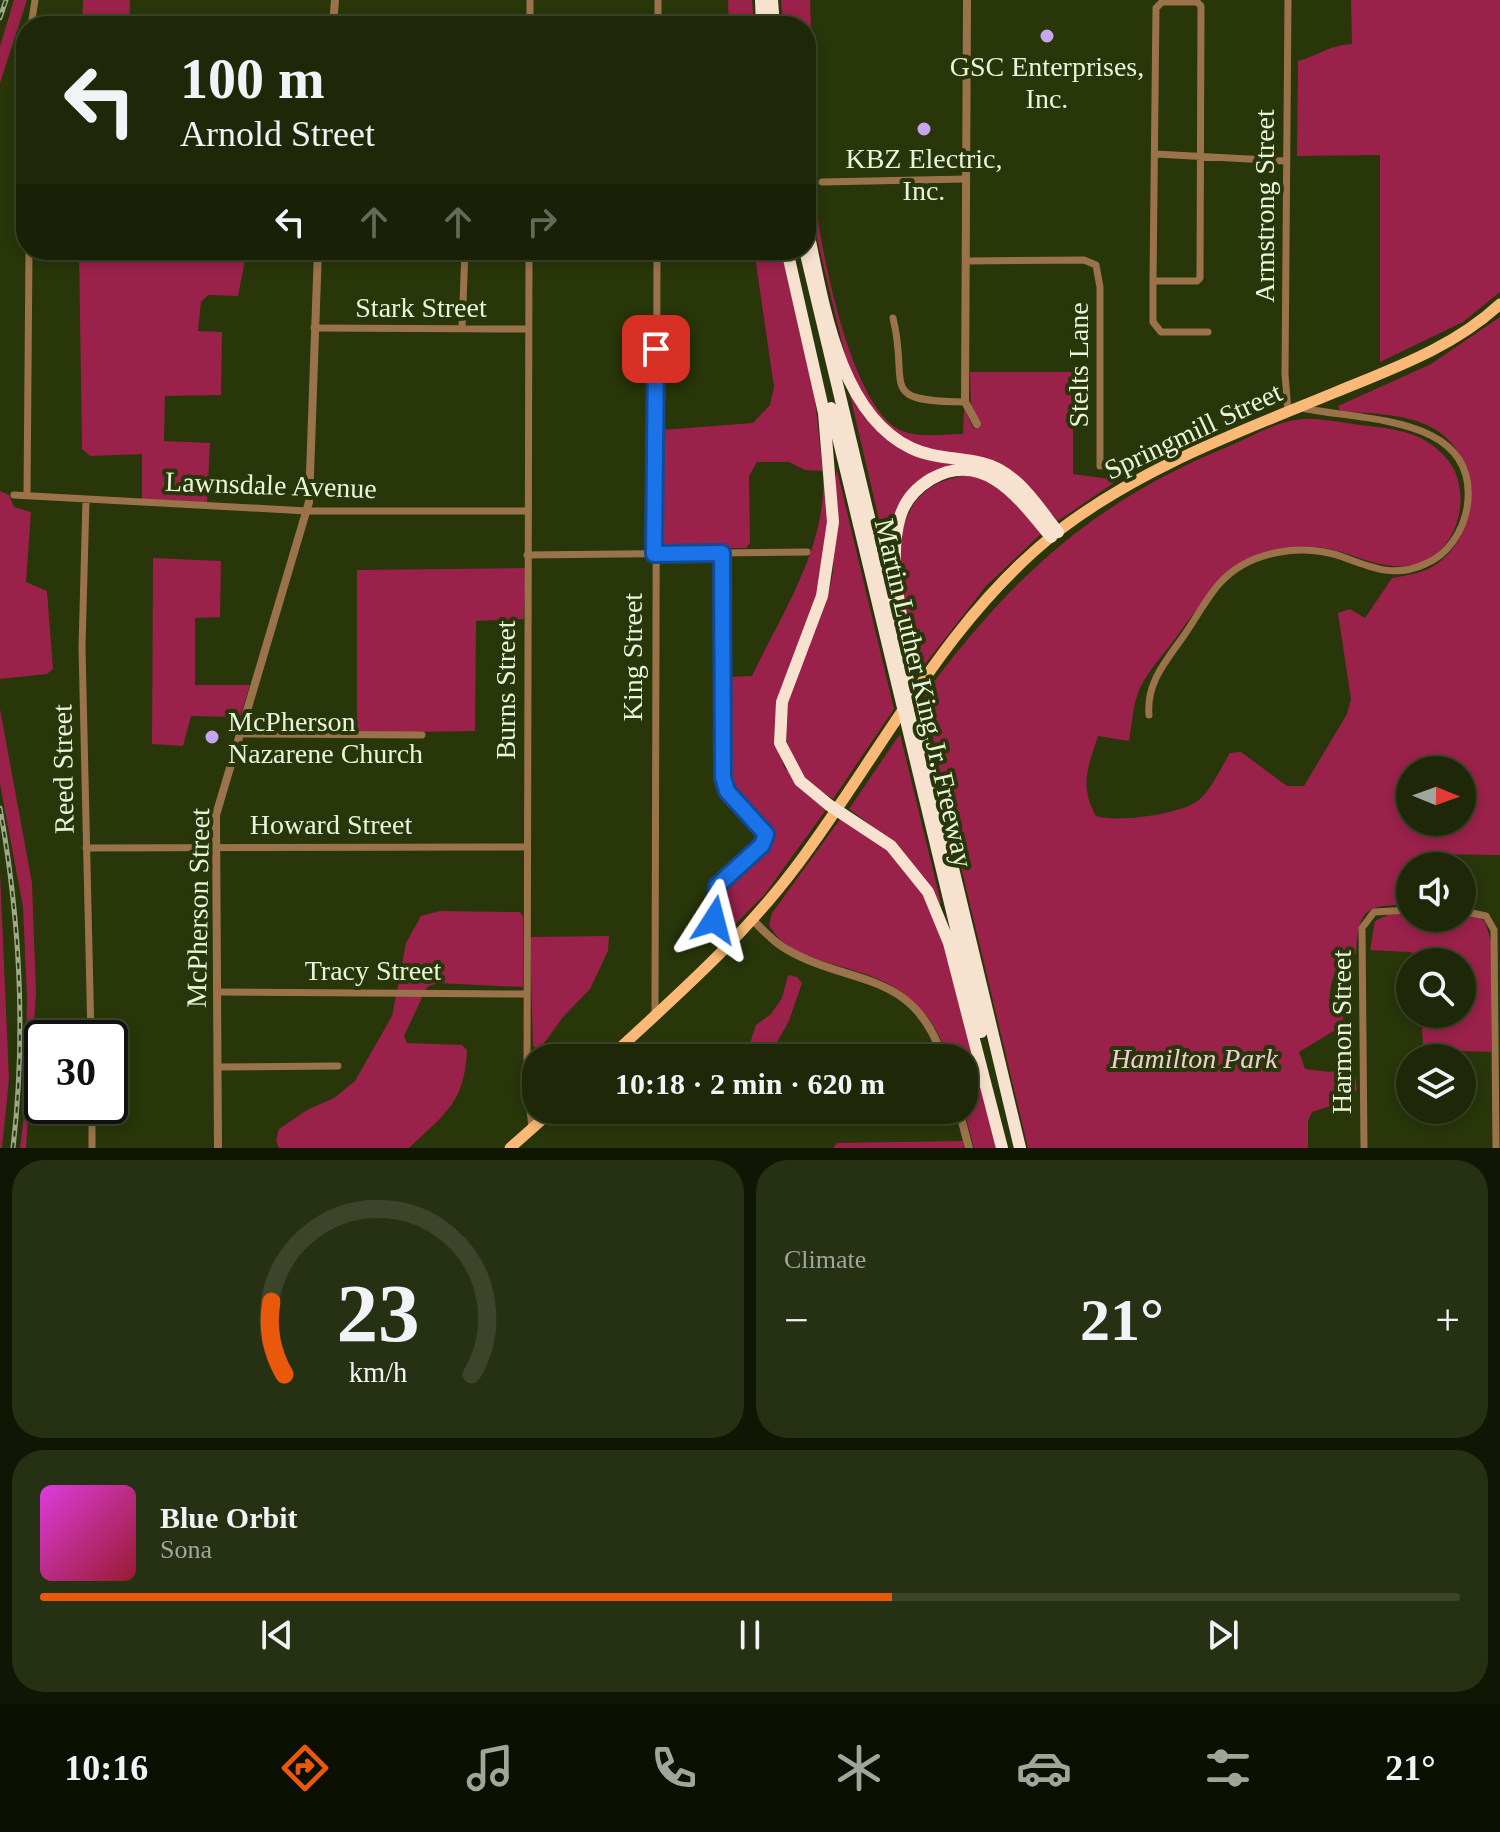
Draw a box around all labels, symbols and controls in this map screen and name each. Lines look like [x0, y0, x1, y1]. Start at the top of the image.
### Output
marker: GSC Enterprises, Inc. [1038, 27, 1056, 45]
icon: left [48, 48, 152, 152]
text: 100 m [180, 48, 325, 110]
place label: GSC Enterprises, Inc. [950, 51, 1144, 114]
street label: Armstrong Street [1249, 109, 1280, 303]
text: Arnold Street [180, 114, 375, 154]
marker: KBZ Electric, Inc. [915, 120, 933, 138]
place label: KBZ Electric, Inc. [845, 143, 1003, 206]
icon: left [268, 200, 312, 244]
icon: ahead [352, 200, 396, 244]
icon: ahead [436, 200, 480, 244]
icon: right [520, 200, 564, 244]
street label: Stark Street [355, 292, 487, 323]
street label: Stelts Lane [1063, 302, 1094, 428]
pin [622, 315, 690, 383]
icon: arrive [634, 327, 678, 371]
street label: Springmill Street [1099, 376, 1287, 486]
street label: Lawnsdale Avenue [165, 466, 377, 504]
street label: Martin Luther King Jr. Freeway [869, 516, 979, 870]
street label: King Street [617, 593, 648, 721]
street label: Burns Street [490, 620, 521, 760]
street label: Reed Street [46, 704, 80, 834]
place label: McPherson Nazarene Church [228, 706, 423, 769]
marker: McPherson Nazarene Church [203, 728, 221, 746]
north arrow [1396, 756, 1476, 836]
map controls [1396, 756, 1476, 1124]
street label: McPherson Street [181, 808, 215, 1008]
street label: Howard Street [250, 809, 412, 840]
button: sound [1396, 852, 1476, 932]
position arrow [672, 878, 756, 962]
button: search [1396, 948, 1476, 1028]
street label: Harmon Street [1326, 950, 1357, 1114]
street label: Tracy Street [305, 955, 442, 986]
speed limit sign: 30 [24, 1020, 128, 1124]
park label: Hamilton Park [1109, 1043, 1278, 1074]
button: layers [1396, 1044, 1476, 1124]
text: 10:18 · 2 min · 620 m [615, 1067, 885, 1100]
text: Climate [784, 1245, 866, 1274]
text: 23 [336, 1267, 420, 1359]
text: 21° [1080, 1287, 1164, 1353]
text: − [784, 1296, 809, 1345]
text: + [1435, 1296, 1460, 1345]
text: km/h [349, 1357, 407, 1388]
text: Blue Orbit [160, 1501, 298, 1534]
text: Sona [160, 1535, 212, 1564]
icon: previous [255, 1613, 299, 1657]
icon: pause [728, 1613, 772, 1657]
icon: next [1201, 1613, 1245, 1657]
icon: directions [277, 1740, 333, 1796]
icon: music [462, 1740, 518, 1796]
icon: phone [646, 1740, 702, 1796]
icon: climate [831, 1740, 887, 1796]
icon: car [1016, 1740, 1072, 1796]
icon: filters [1200, 1740, 1256, 1796]
text: 10:16 [64, 1748, 148, 1788]
text: 21° [1385, 1748, 1436, 1788]

